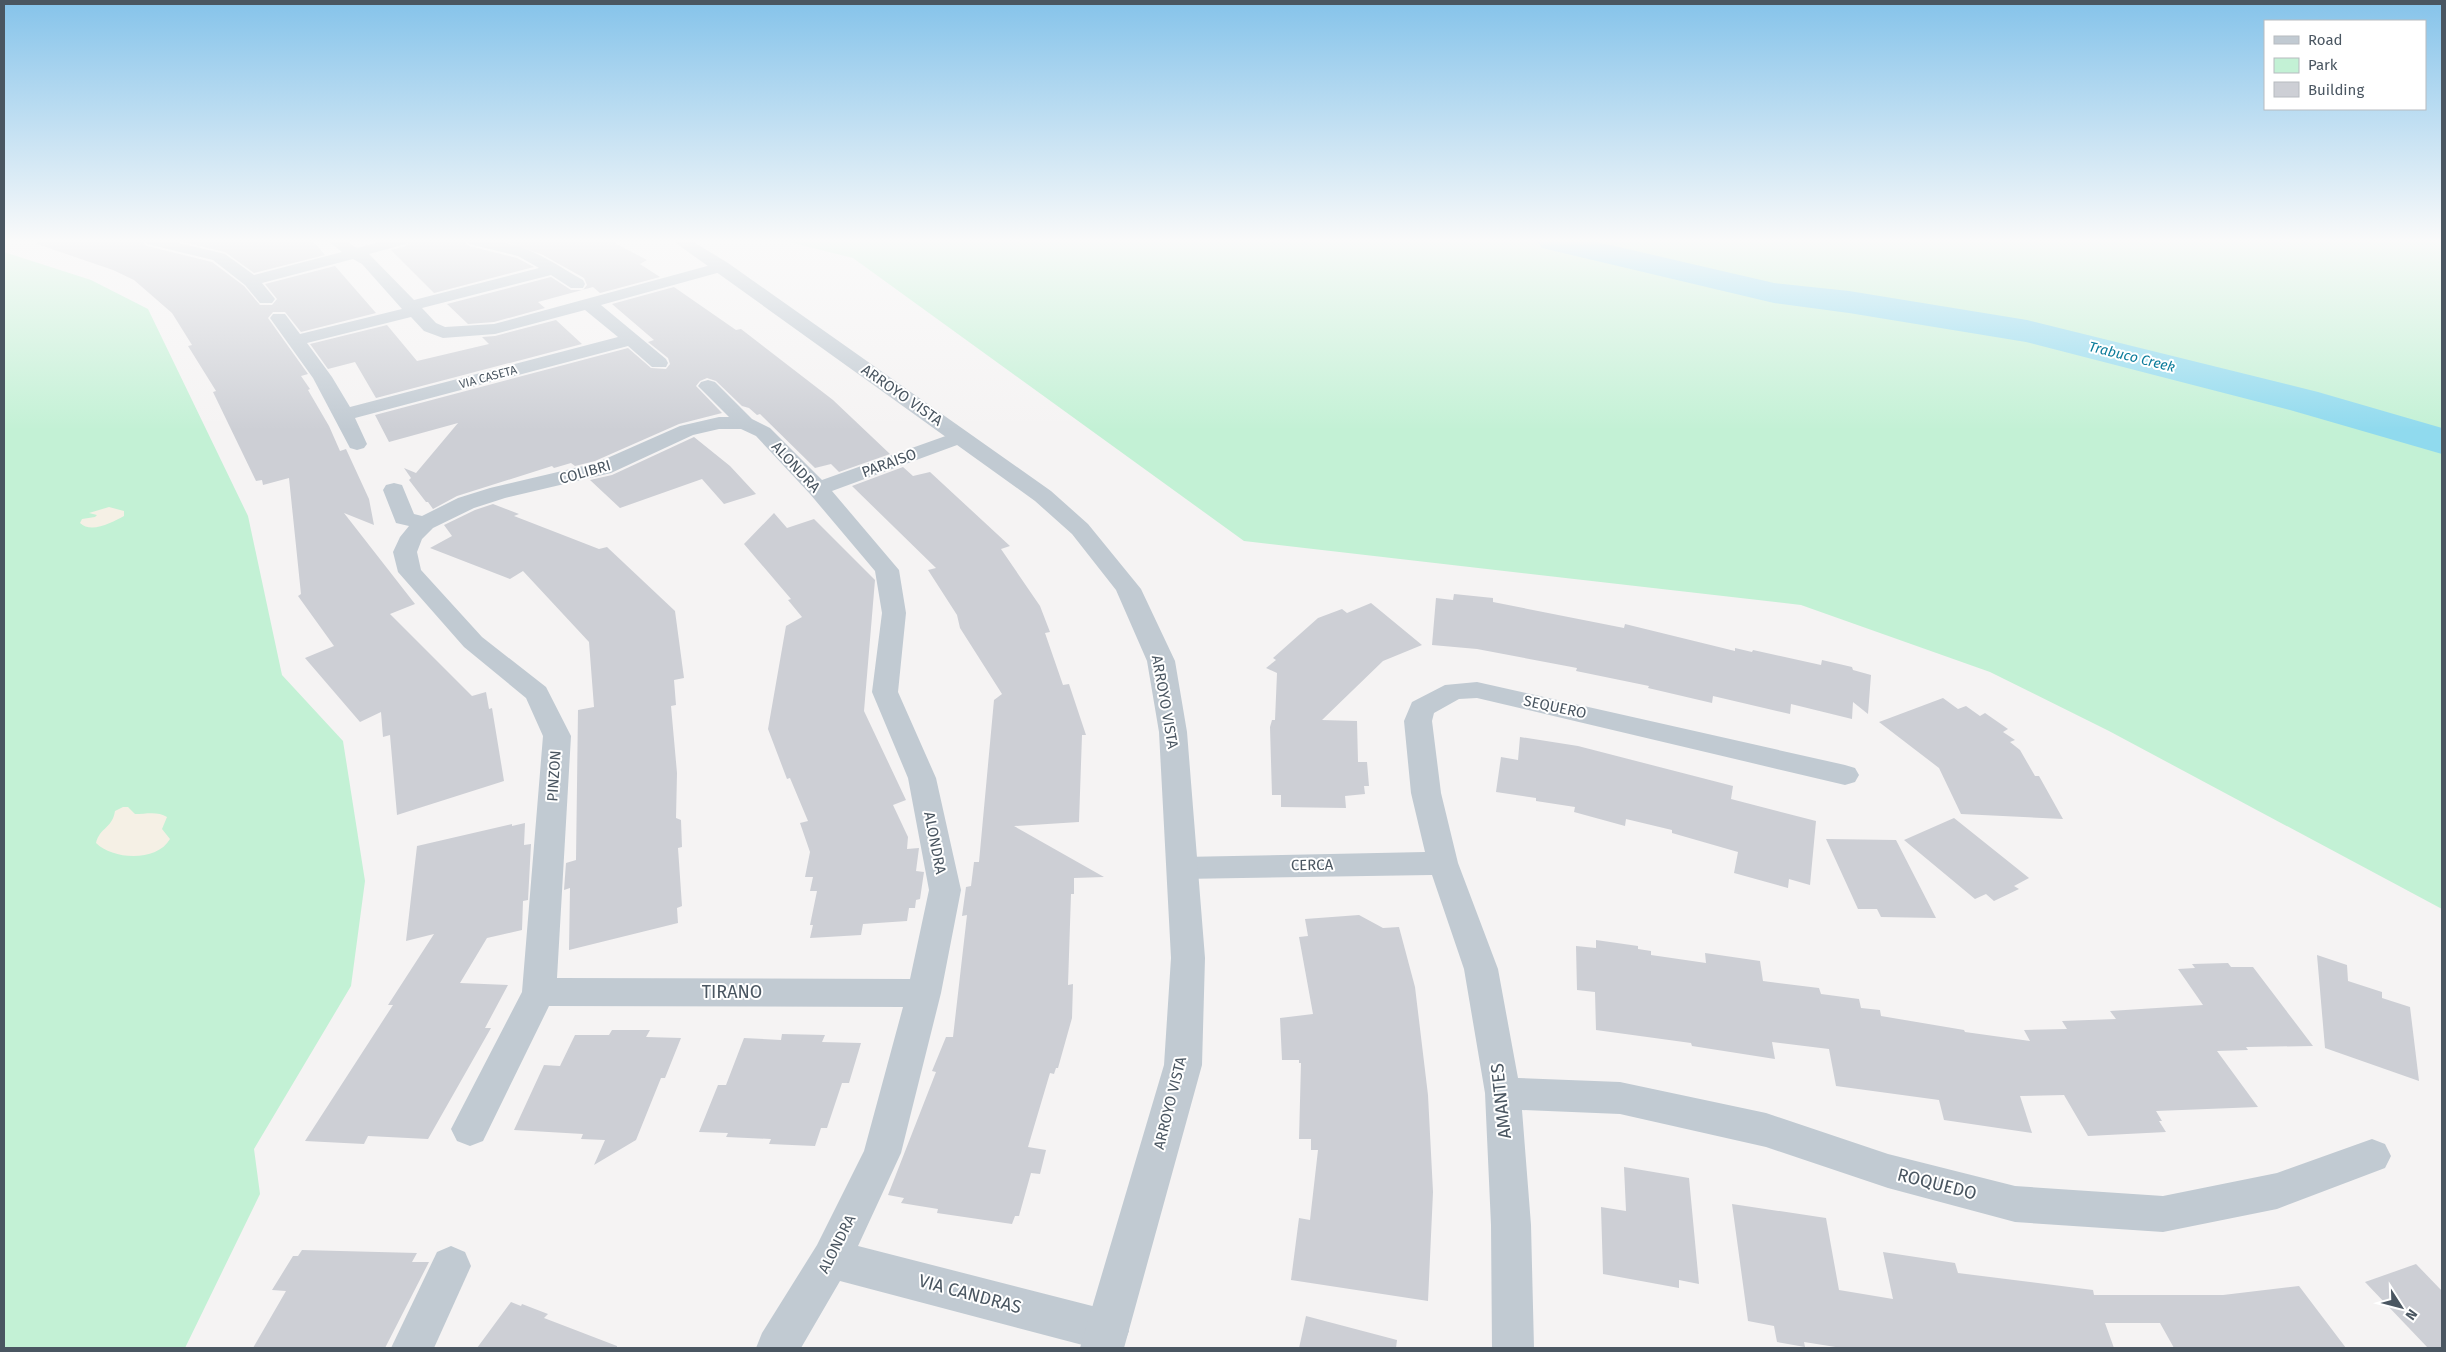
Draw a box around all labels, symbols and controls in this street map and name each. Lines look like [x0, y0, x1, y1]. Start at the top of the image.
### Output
legend [2264, 20, 2426, 110]
text: Road [2308, 31, 2343, 49]
text: Park [2308, 56, 2338, 74]
text: Building [2308, 81, 2364, 99]
water label: Trabuco Creek [2087, 338, 2177, 376]
street label: ARROYO VISTA [858, 360, 946, 430]
street label: VIA CASETA [458, 363, 519, 391]
street label: ALONDRA [768, 438, 824, 497]
street label: PARAISO [859, 445, 919, 481]
street label: COLIBRI [557, 456, 613, 488]
street label: ARROYO VISTA [1148, 654, 1182, 751]
street label: SEQUERO [1522, 692, 1588, 722]
street label: PINZON [543, 750, 565, 802]
street label: ALONDRA [920, 810, 950, 876]
street label: CERCA [1291, 856, 1334, 874]
street label: TIRANO [702, 981, 762, 1003]
street label: ARROYO VISTA [1150, 1054, 1190, 1151]
street label: AMANTES [1486, 1062, 1516, 1140]
street label: ROQUEDO [1895, 1164, 1979, 1204]
street label: ALONDRA [815, 1211, 860, 1276]
street label: VIA CANDRAS [916, 1270, 1024, 1318]
north arrow [2376, 1282, 2426, 1332]
text: N [2402, 1306, 2421, 1323]

